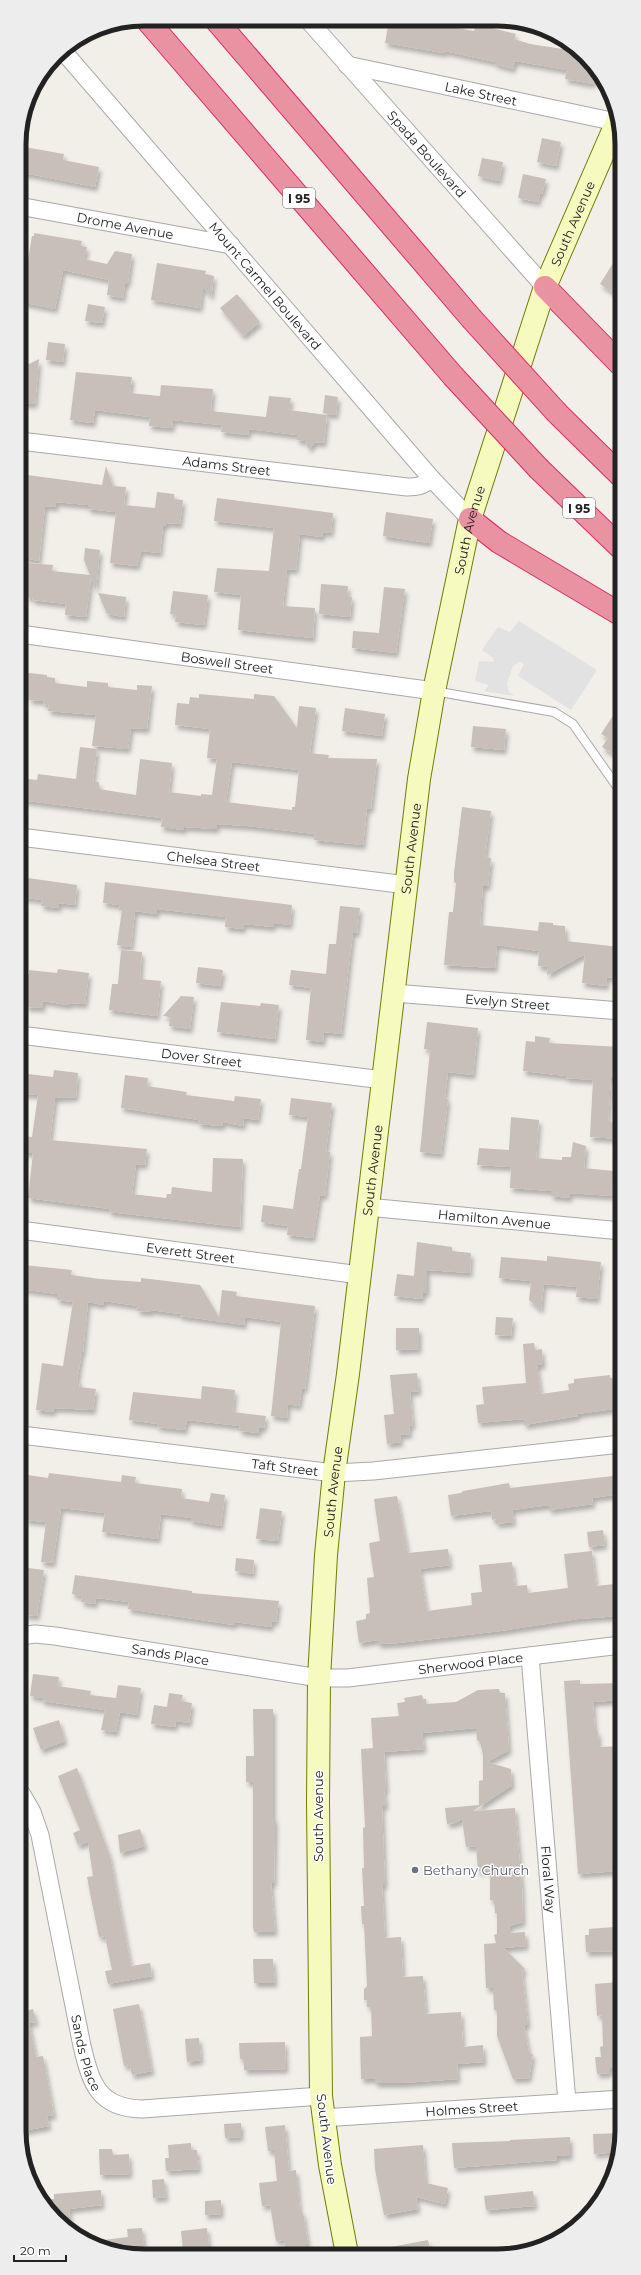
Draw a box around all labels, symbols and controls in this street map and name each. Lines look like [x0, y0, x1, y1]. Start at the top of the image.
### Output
street label: Lake Street [443, 78, 519, 109]
street label: Spada Boulevard [384, 107, 470, 201]
street label: South Avenue [547, 178, 598, 269]
road number: I 95 [283, 188, 315, 208]
street label: Drome Avenue [76, 209, 175, 242]
street label: Mount Carmel Boulevard [206, 219, 325, 353]
street label: Adams Street [182, 452, 272, 479]
street label: South Avenue [451, 483, 488, 576]
road number: I 95 [563, 498, 595, 518]
street label: Boswell Street [180, 648, 274, 677]
street label: South Avenue [397, 802, 424, 895]
street label: Chelsea Street [166, 847, 261, 875]
street label: Evelyn Street [464, 991, 551, 1013]
street label: Dover Street [160, 1045, 243, 1070]
street label: South Avenue [359, 1124, 386, 1217]
street label: Hamilton Avenue [437, 1206, 552, 1232]
street label: Everett Street [145, 1239, 236, 1266]
street label: South Avenue [320, 1445, 346, 1538]
street label: Taft Street [251, 1455, 319, 1479]
street label: Sands Place [130, 1640, 211, 1668]
street label: Sherwood Place [417, 1649, 524, 1677]
street label: South Avenue [310, 1770, 326, 1862]
street label: Floral Way [538, 1845, 559, 1914]
place label: Bethany Church [423, 1862, 529, 1878]
marker: Bethany Church [410, 1865, 420, 1875]
street label: Sands Place [68, 2013, 105, 2094]
street label: South Avenue [313, 2093, 341, 2185]
street label: Holmes Street [425, 2098, 519, 2119]
scale bar [14, 2237, 66, 2263]
text: 20 m [20, 2243, 51, 2258]

